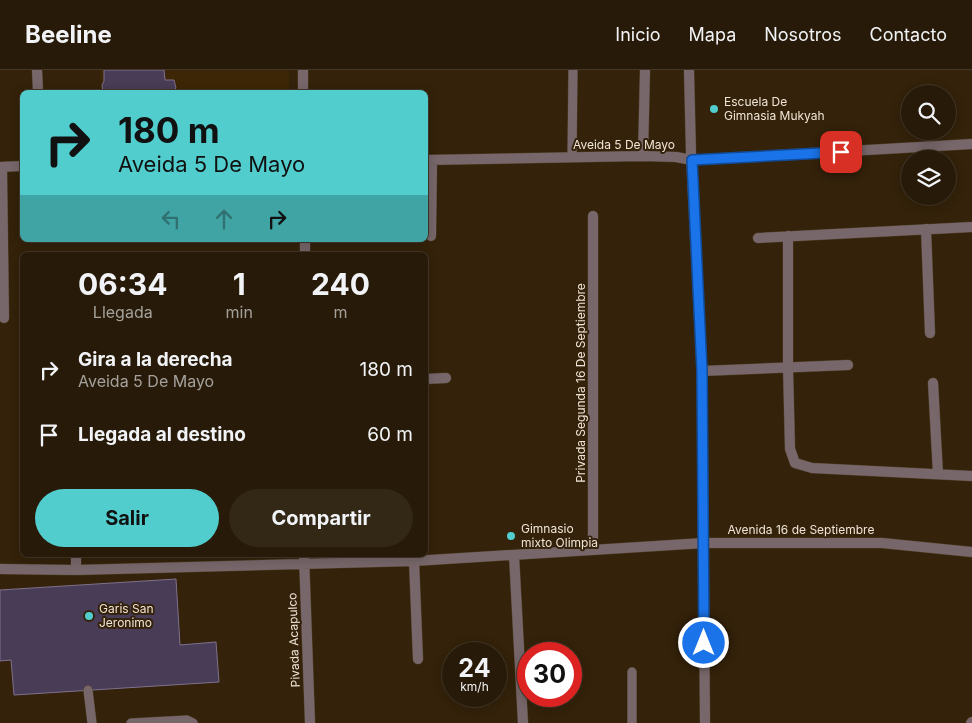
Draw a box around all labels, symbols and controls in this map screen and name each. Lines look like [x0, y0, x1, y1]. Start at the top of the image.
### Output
text: Beeline [25, 20, 112, 49]
text: Inicio [615, 24, 661, 45]
text: Mapa [689, 24, 736, 45]
text: Nosotros [764, 24, 842, 45]
text: Contacto [870, 24, 947, 45]
map controls [901, 85, 956, 205]
button: search [901, 85, 956, 140]
place label: Escuela De Gimnasia Mukyah [724, 94, 825, 123]
marker: Escuela De Gimnasia Mukyah [708, 103, 720, 115]
text: 180 m [118, 109, 220, 151]
icon: right [35, 110, 100, 175]
pin [820, 131, 862, 173]
street label: Aveida 5 De Mayo [573, 137, 675, 152]
icon: arrive [827, 138, 855, 166]
button: layers [901, 150, 956, 205]
text: Aveida 5 De Mayo [118, 151, 305, 177]
icon: left [157, 205, 185, 233]
icon: ahead [210, 205, 238, 233]
icon: right [263, 205, 291, 233]
text: 06:34 [78, 266, 167, 302]
text: 1 [233, 266, 246, 302]
text: 240 [311, 266, 370, 302]
street label: Privada Segunda 16 De Septiembre [573, 283, 588, 483]
text: Llegada [93, 302, 153, 322]
text: min [226, 302, 253, 322]
text: m [333, 302, 347, 322]
text: Gira a la derecha [78, 348, 233, 371]
icon: right [35, 356, 63, 384]
text: 180 m [360, 358, 413, 381]
text: Aveida 5 De Mayo [78, 371, 214, 391]
icon: arrive [35, 421, 63, 449]
text: Llegada al destino [78, 423, 246, 446]
text: 60 m [367, 423, 413, 446]
button: Salir [35, 489, 219, 547]
button: Compartir [229, 489, 413, 547]
place label: Gimnasio mixto Olimpia [521, 521, 598, 550]
street label: Avenida 16 de Septiembre [728, 522, 874, 537]
marker: Gimnasio mixto Olimpia [505, 530, 517, 542]
street label: Pivada Acapulco [284, 592, 303, 688]
place label: Garis San Jeronimo [99, 601, 154, 630]
marker: Garis San Jeronimo [83, 610, 95, 622]
position arrow [677, 616, 729, 668]
speed limit sign: 30 [517, 642, 582, 707]
text: 24 [458, 653, 491, 683]
text: km/h [460, 679, 489, 694]

